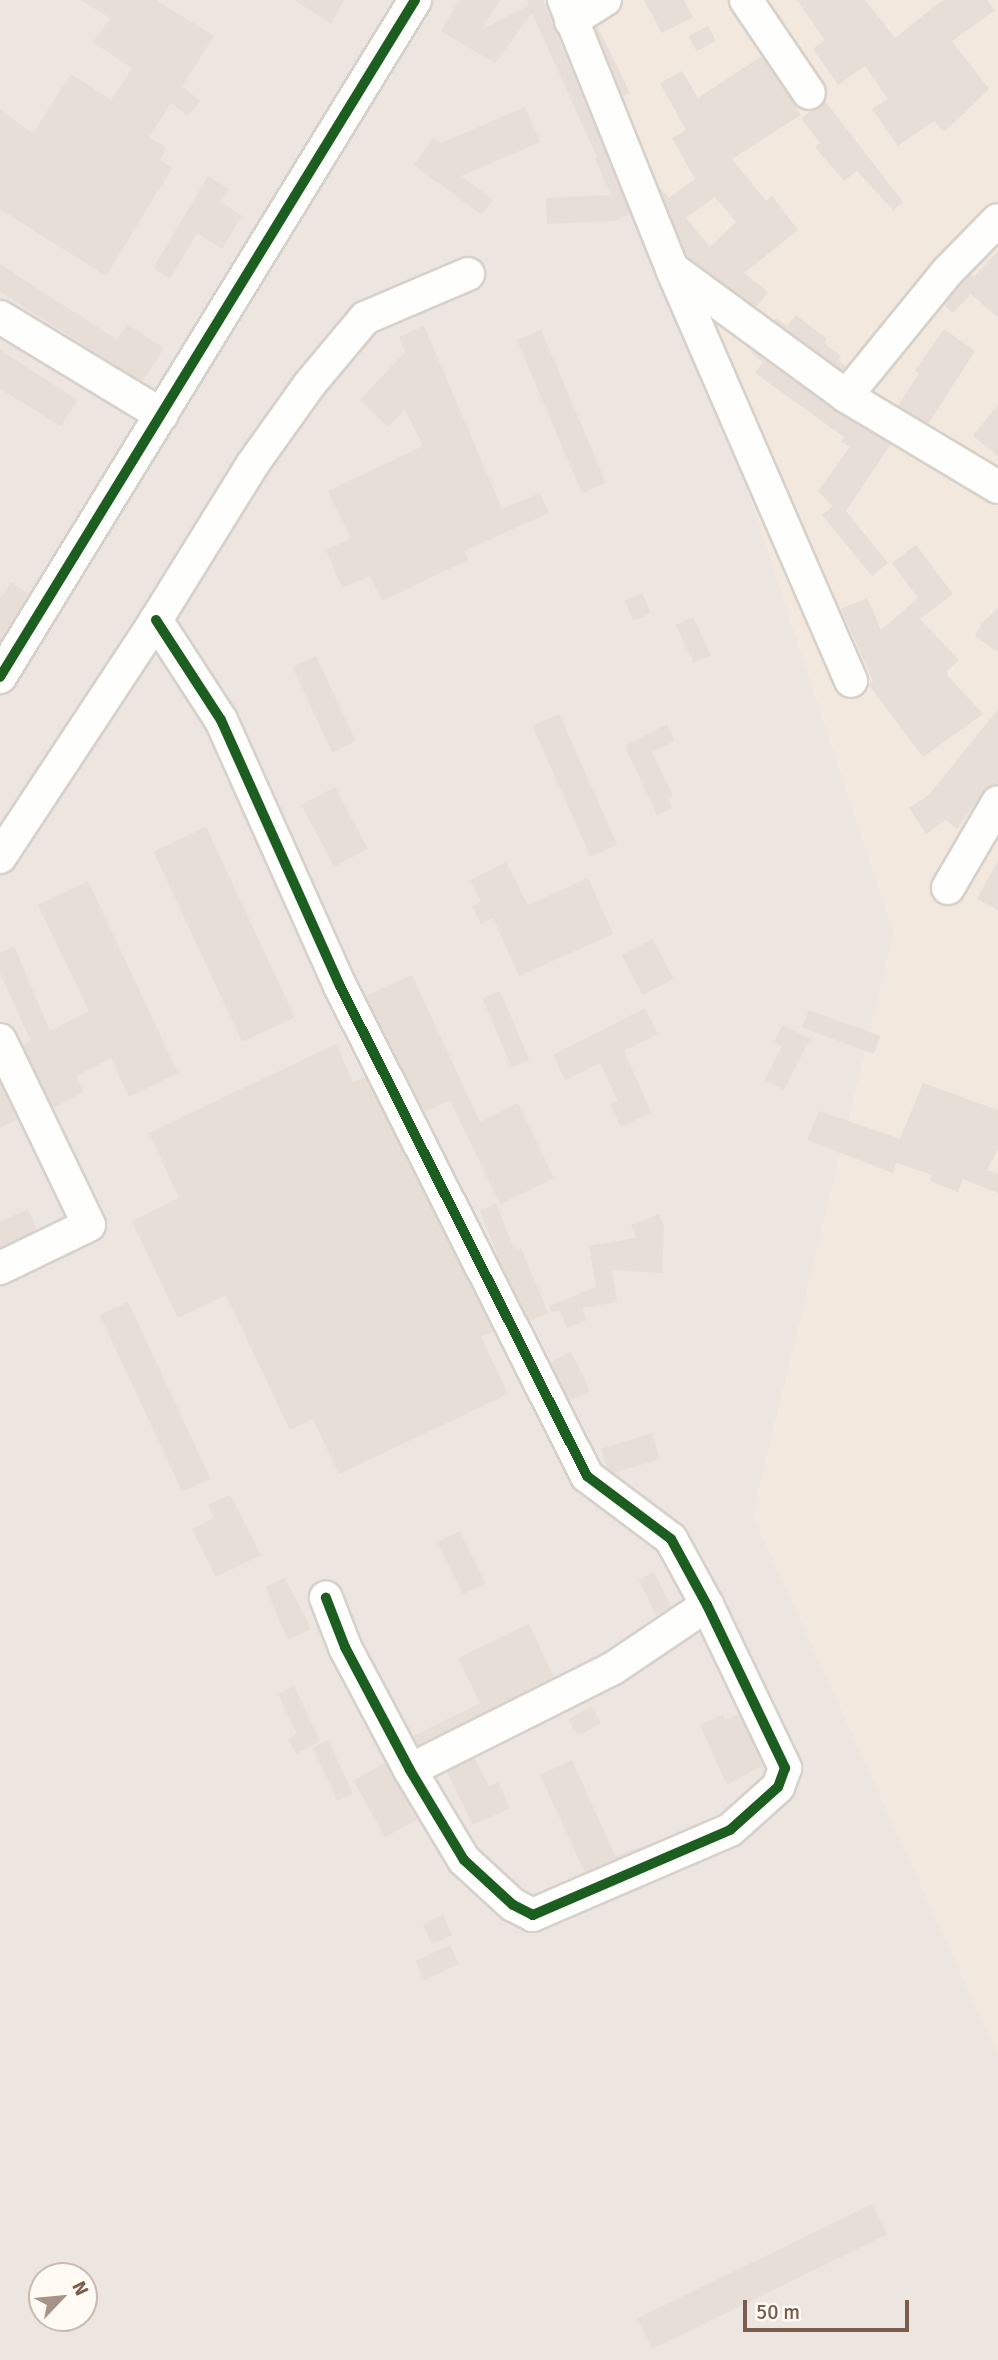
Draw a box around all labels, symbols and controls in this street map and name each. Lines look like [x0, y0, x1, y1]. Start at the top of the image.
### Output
north arrow [28, 2262, 98, 2332]
text: N [66, 2277, 94, 2300]
scale bar [746, 2286, 912, 2330]
text: 50 m [756, 2299, 800, 2325]

